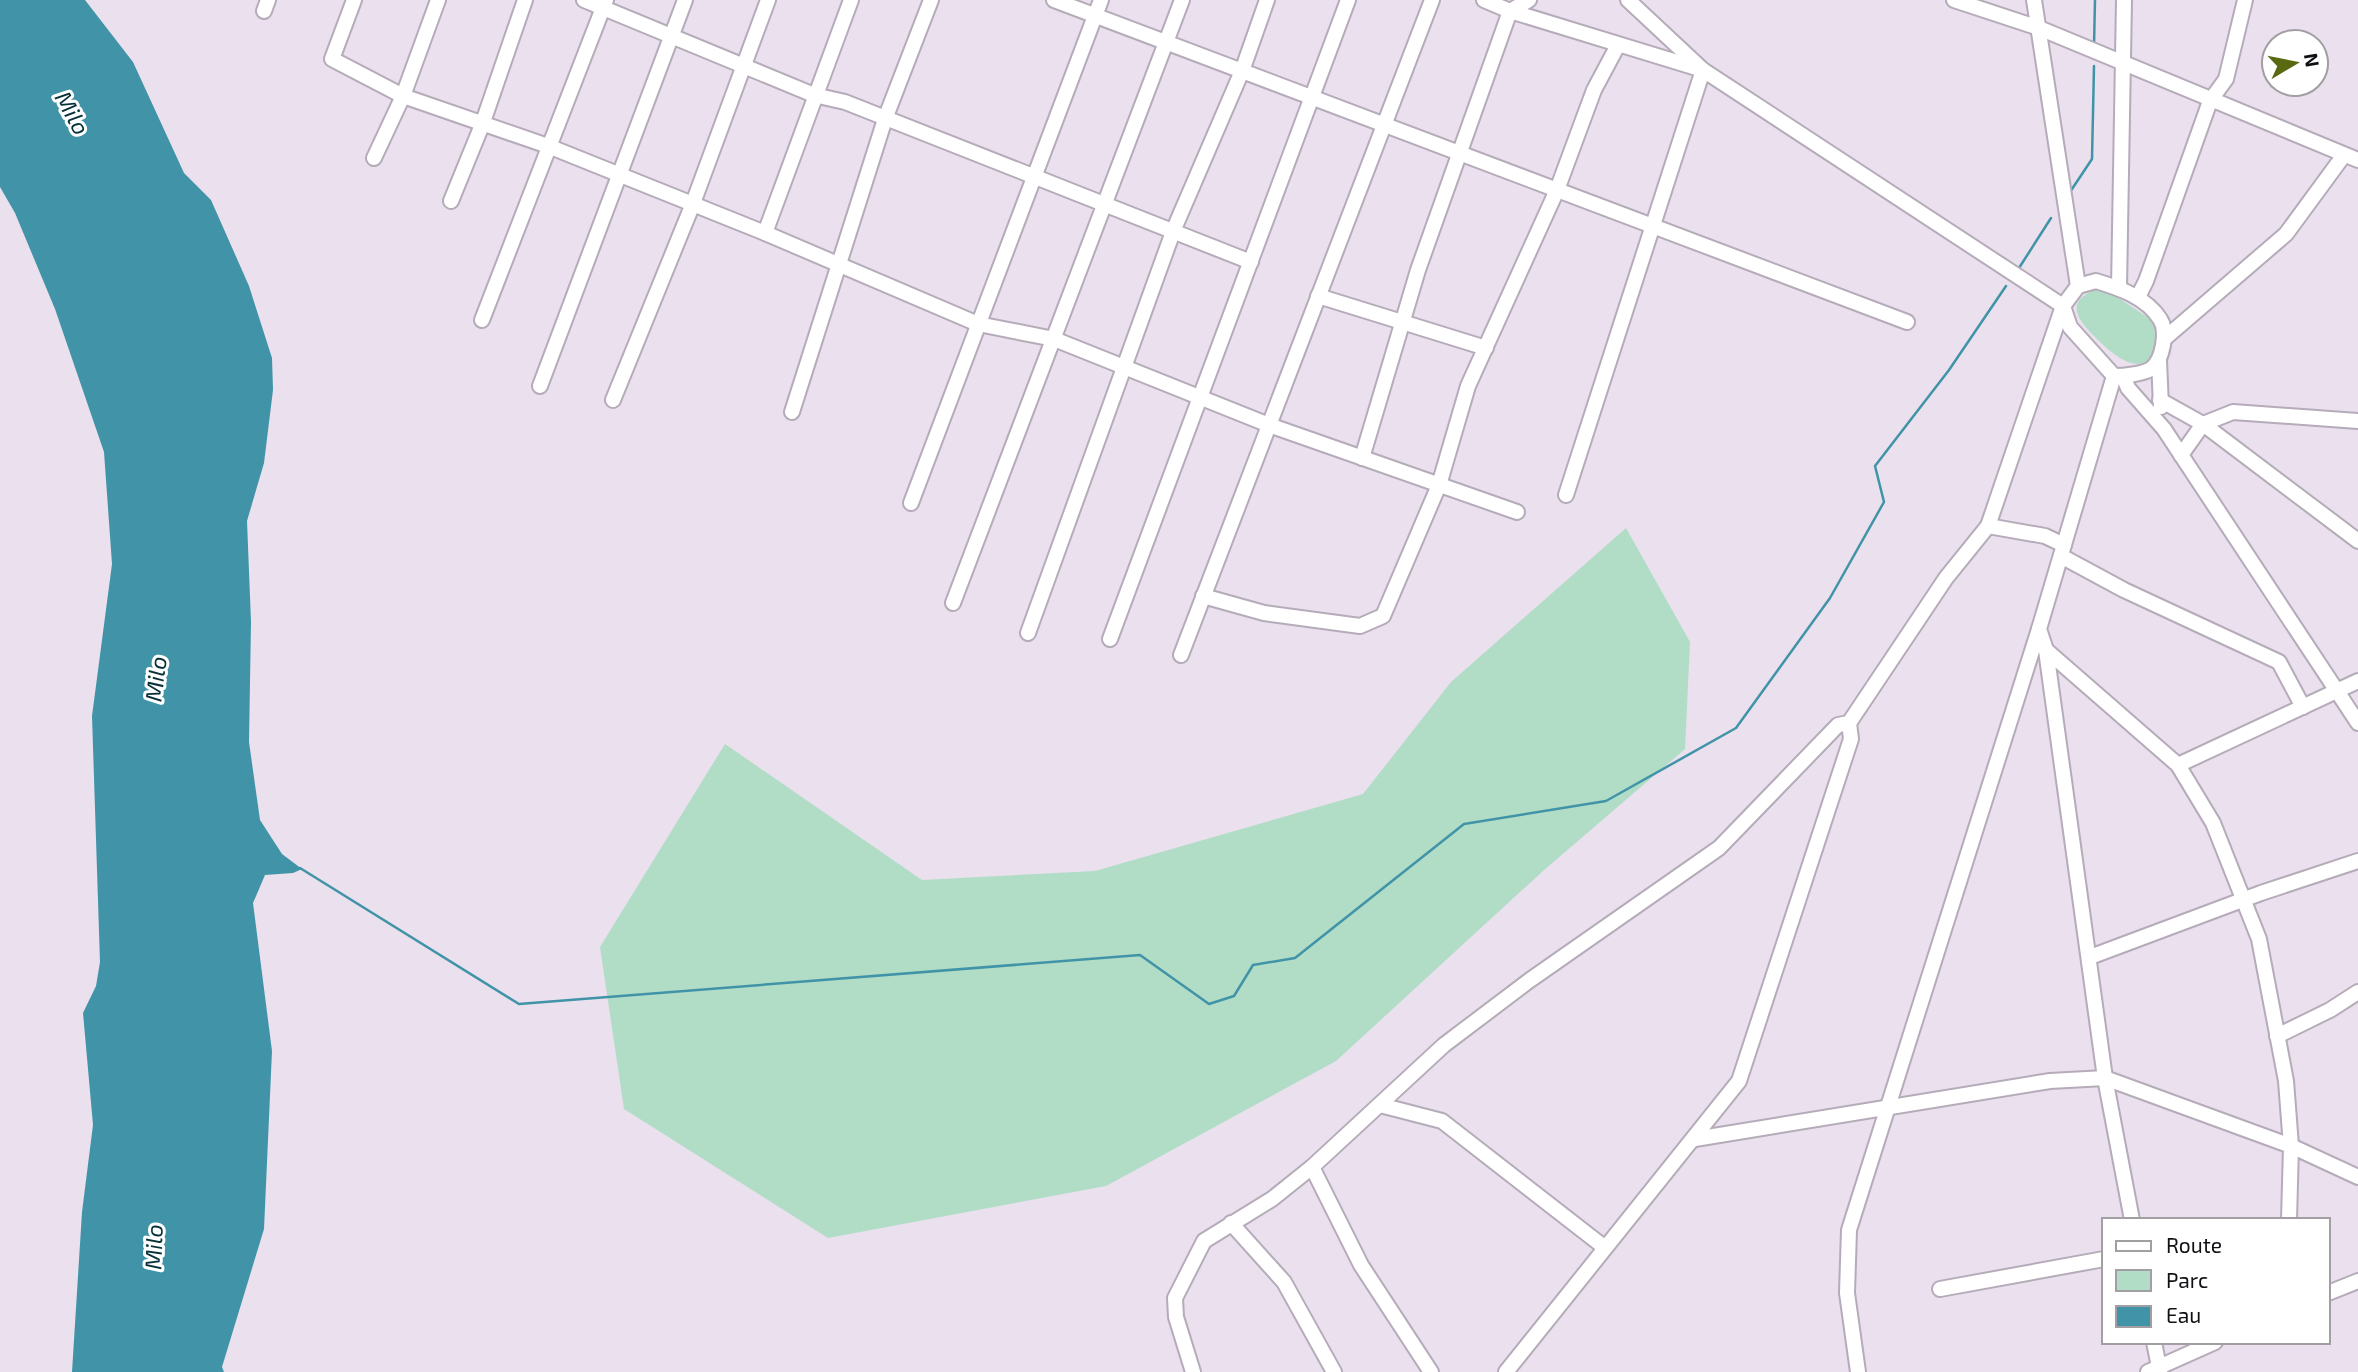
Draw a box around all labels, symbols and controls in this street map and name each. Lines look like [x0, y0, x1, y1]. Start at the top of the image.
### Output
north arrow [2260, 28, 2330, 98]
text: N [2300, 51, 2325, 69]
water label: Milo [50, 86, 96, 139]
water label: Milo [138, 655, 172, 703]
legend [2102, 1218, 2330, 1344]
water label: Milo [138, 1224, 168, 1270]
text: Route [2166, 1232, 2222, 1257]
text: Parc [2166, 1267, 2208, 1292]
text: Eau [2166, 1302, 2201, 1327]

